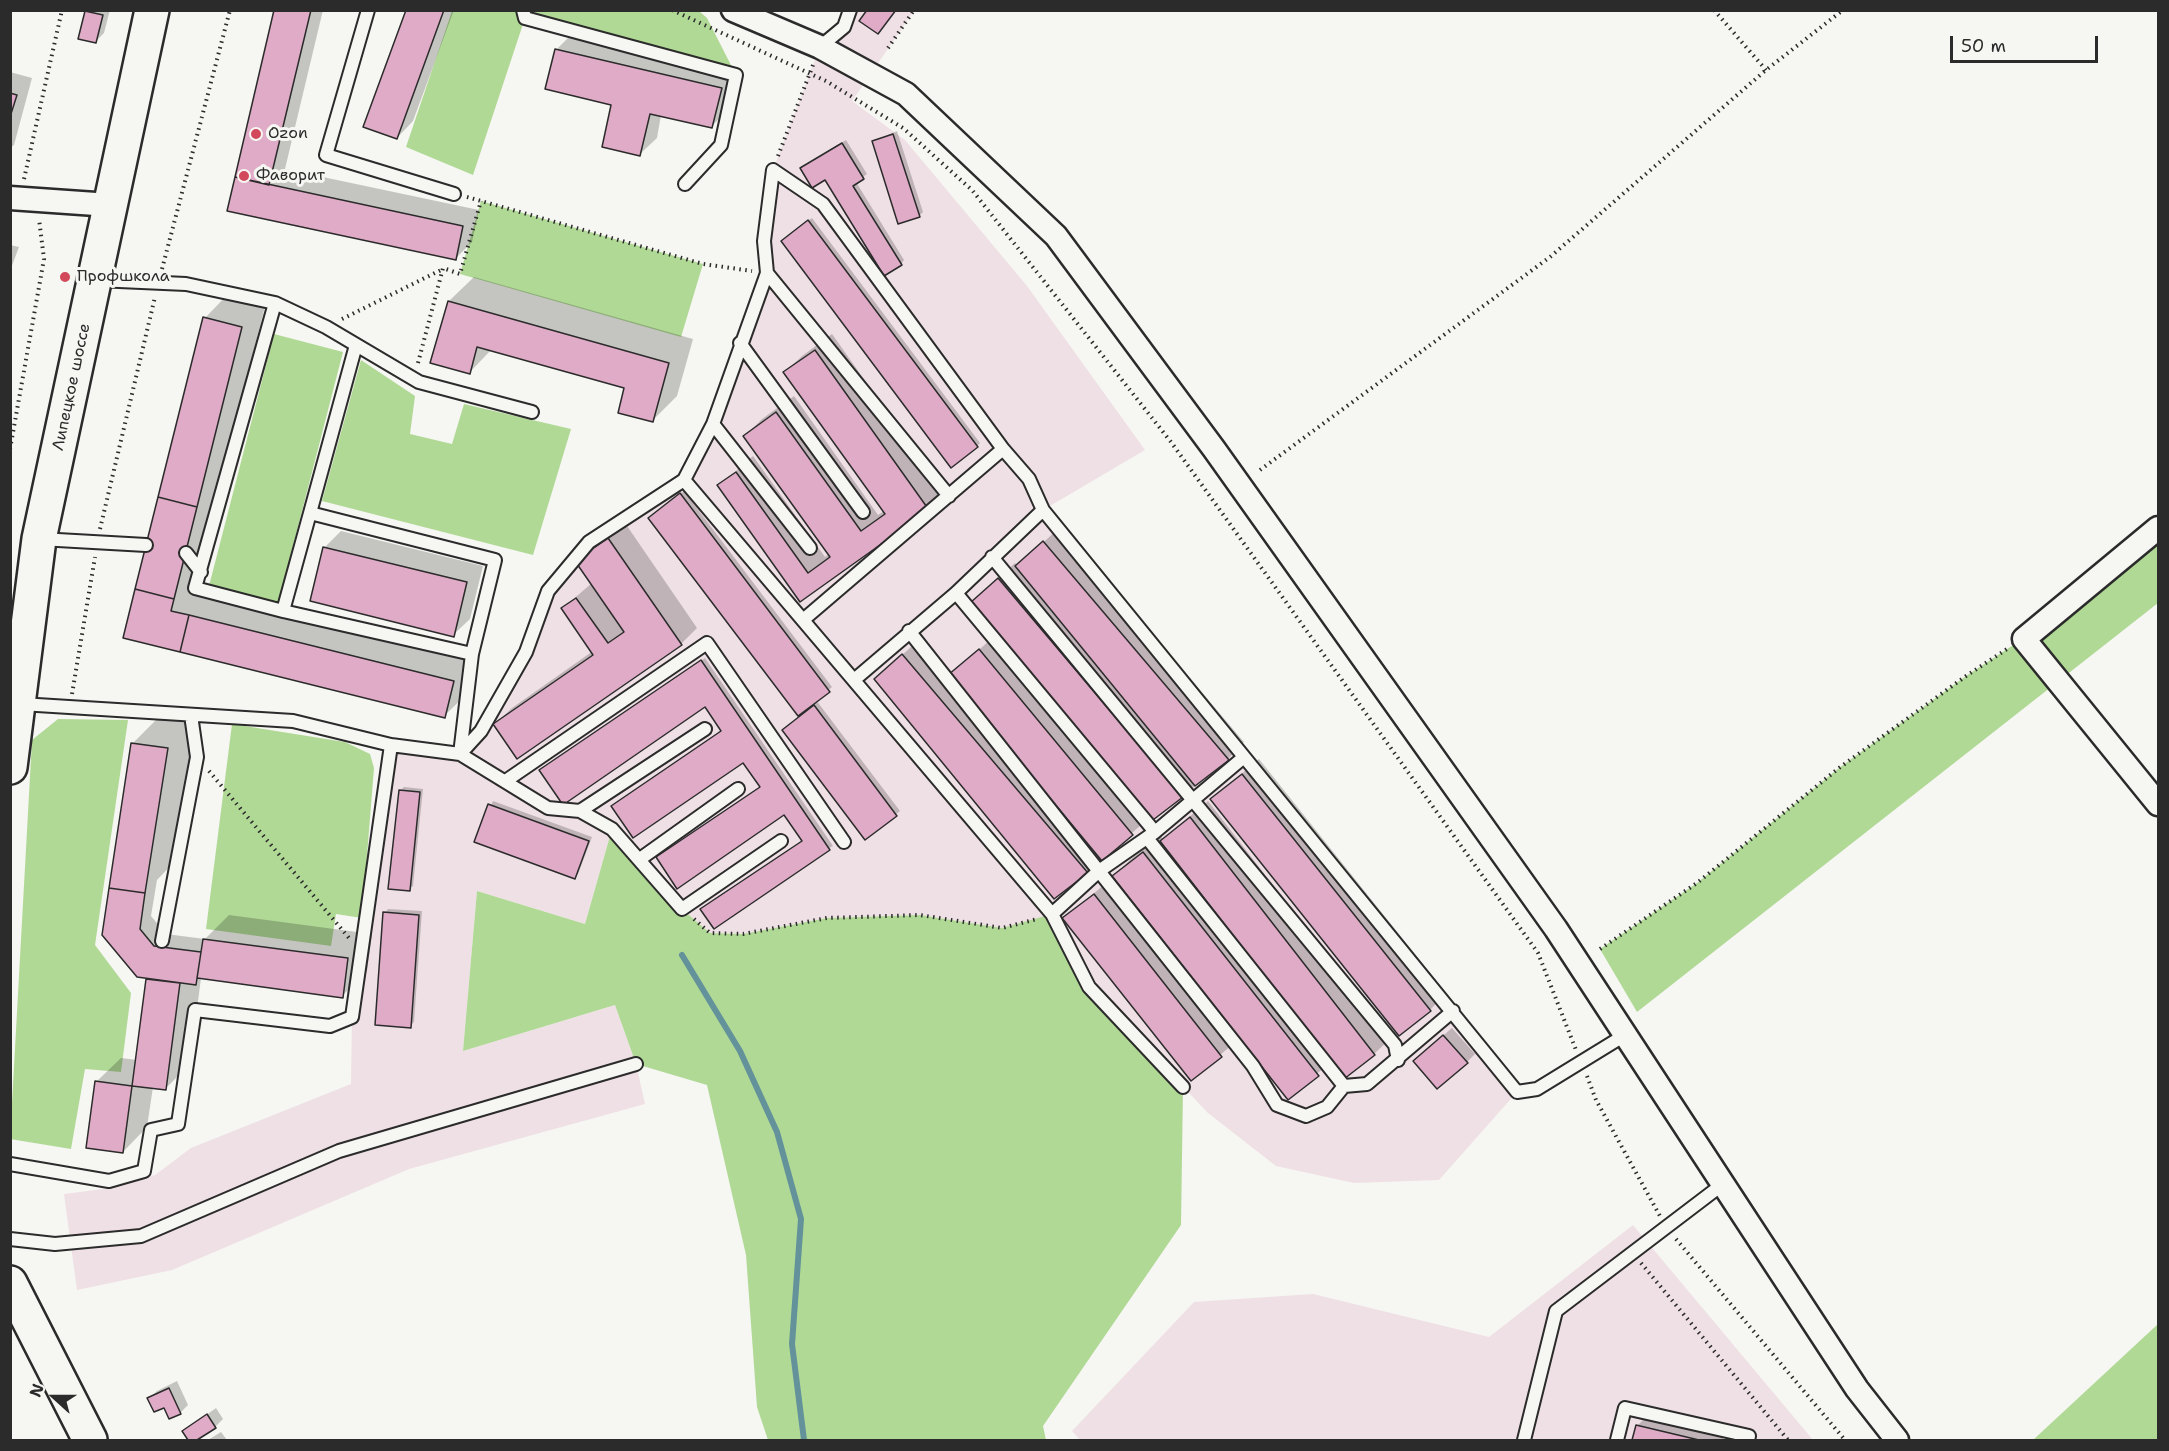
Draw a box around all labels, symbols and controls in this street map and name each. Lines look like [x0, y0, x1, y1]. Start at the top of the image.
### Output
scale bar [1953, 24, 2102, 62]
text: 50 m [1961, 34, 2006, 58]
place label: Ozon [268, 124, 308, 144]
marker: Ozon [249, 127, 263, 141]
place label: Фаворит [256, 166, 325, 186]
marker: Фаворит [237, 169, 251, 183]
place label: Профшкола [77, 267, 170, 287]
marker: Профшкола [58, 270, 72, 284]
street label: Липецкое шоссе [49, 322, 95, 452]
north arrow [24, 1367, 84, 1427]
text: N [25, 1381, 49, 1400]

